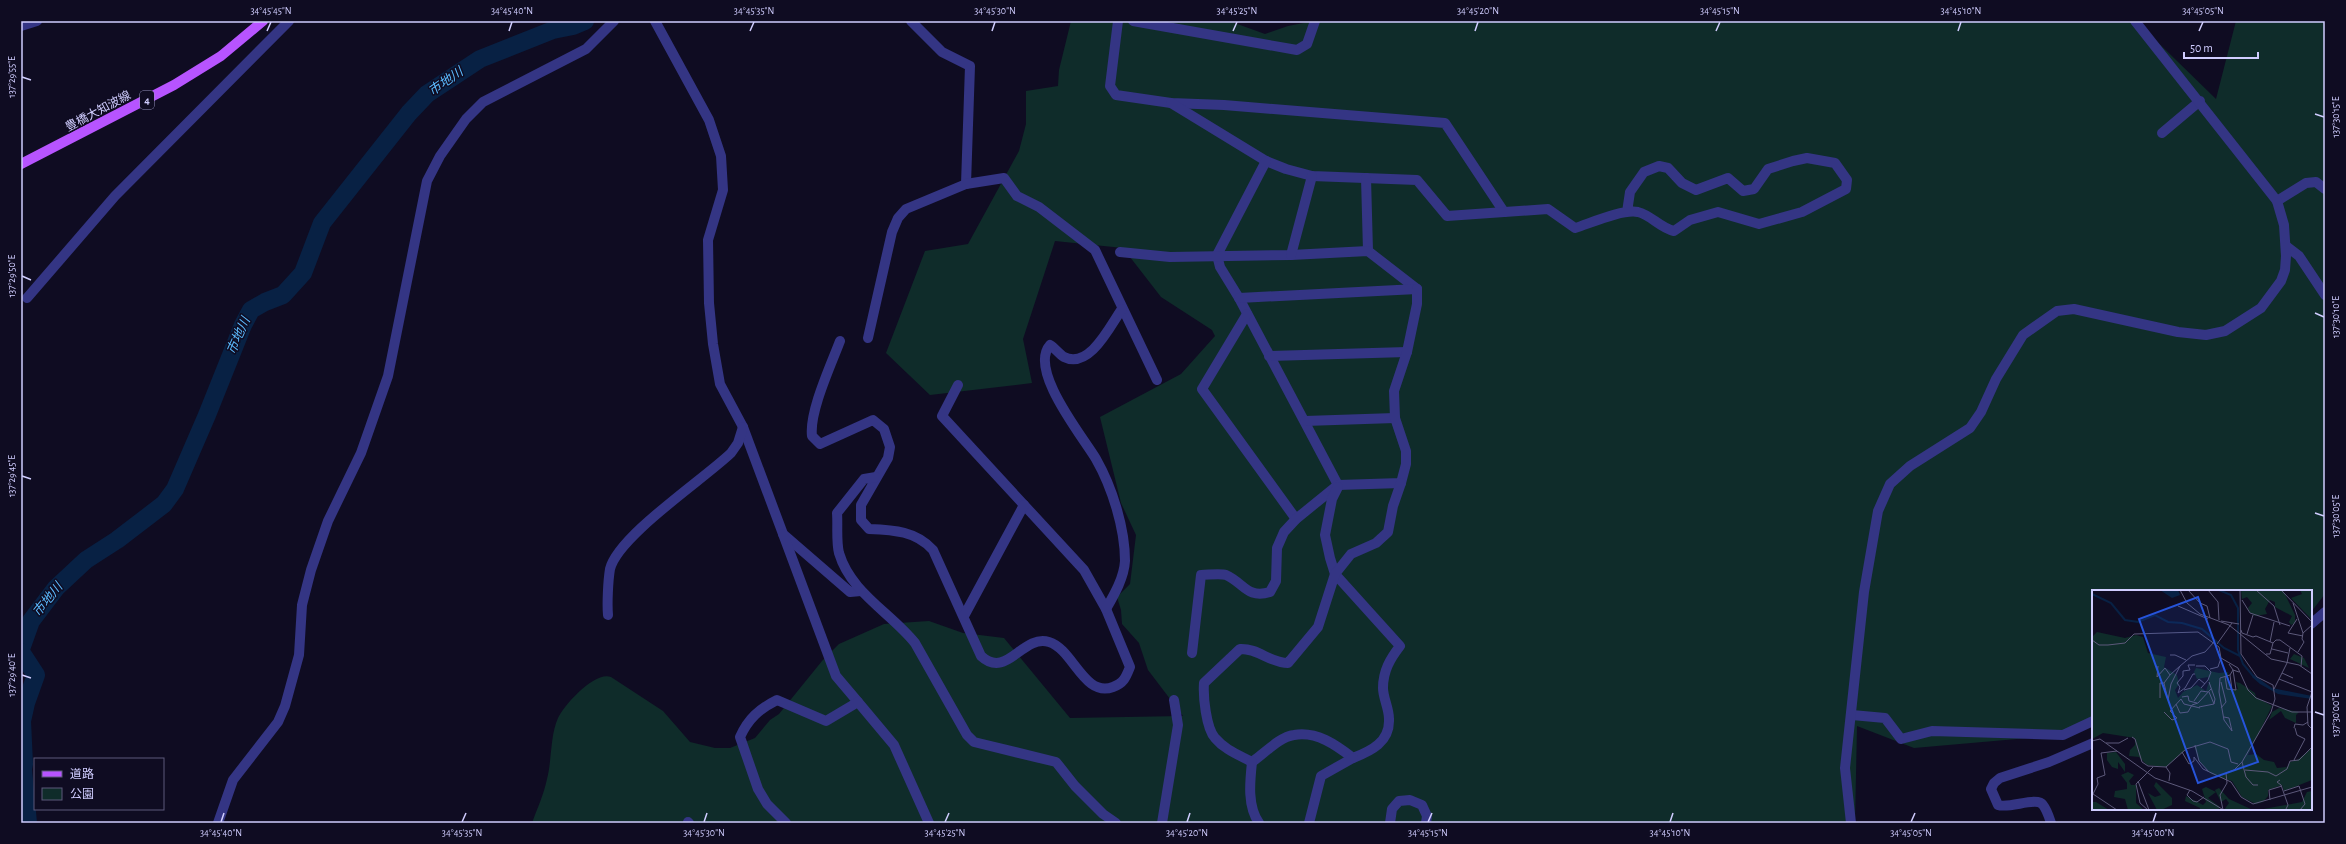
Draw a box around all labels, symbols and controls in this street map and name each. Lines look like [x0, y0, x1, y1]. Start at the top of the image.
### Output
text: 34°45'45"N [250, 6, 292, 16]
text: 34°45'40"N [491, 6, 533, 16]
text: 34°45'35"N [734, 6, 774, 16]
text: 34°45'30"N [974, 6, 1016, 16]
text: 34°45'25"N [1217, 6, 1257, 16]
text: 34°45'20"N [1457, 6, 1499, 16]
text: 34°45'15"N [1700, 6, 1740, 16]
text: 34°45'10"N [1941, 6, 1981, 16]
text: 34°45'05"N [2182, 6, 2224, 16]
scale bar [2184, 34, 2258, 60]
text: 50 m [2190, 42, 2213, 54]
text: 137°29'55"E [7, 56, 17, 98]
water label: 市地川 [426, 64, 467, 99]
street label: 豊橋大知波線 [63, 88, 133, 133]
road number: 4 [140, 91, 154, 109]
text: 137°30'15"E [2331, 96, 2341, 137]
text: 137°29'50"E [7, 254, 17, 297]
text: 137°30'10"E [2331, 296, 2341, 338]
water label: 市地川 [224, 313, 254, 356]
text: 137°29'45"E [7, 455, 17, 497]
text: 137°30'05"E [2331, 494, 2341, 537]
water label: 市地川 [30, 579, 67, 619]
inset map [2092, 590, 2312, 810]
text: 137°29'40"E [7, 653, 17, 697]
text: 137°30'00"E [2331, 693, 2341, 737]
legend [34, 758, 164, 810]
text: 道路 [70, 767, 94, 780]
text: 公園 [70, 788, 94, 800]
text: 34°45'40"N [200, 828, 242, 838]
text: 34°45'35"N [442, 828, 482, 838]
text: 34°45'30"N [683, 828, 725, 838]
text: 34°45'25"N [925, 828, 965, 838]
text: 34°45'20"N [1166, 828, 1208, 838]
text: 34°45'15"N [1408, 828, 1448, 838]
text: 34°45'10"N [1650, 828, 1690, 838]
text: 34°45'05"N [1890, 828, 1932, 838]
text: 34°45'00"N [2132, 828, 2174, 838]

